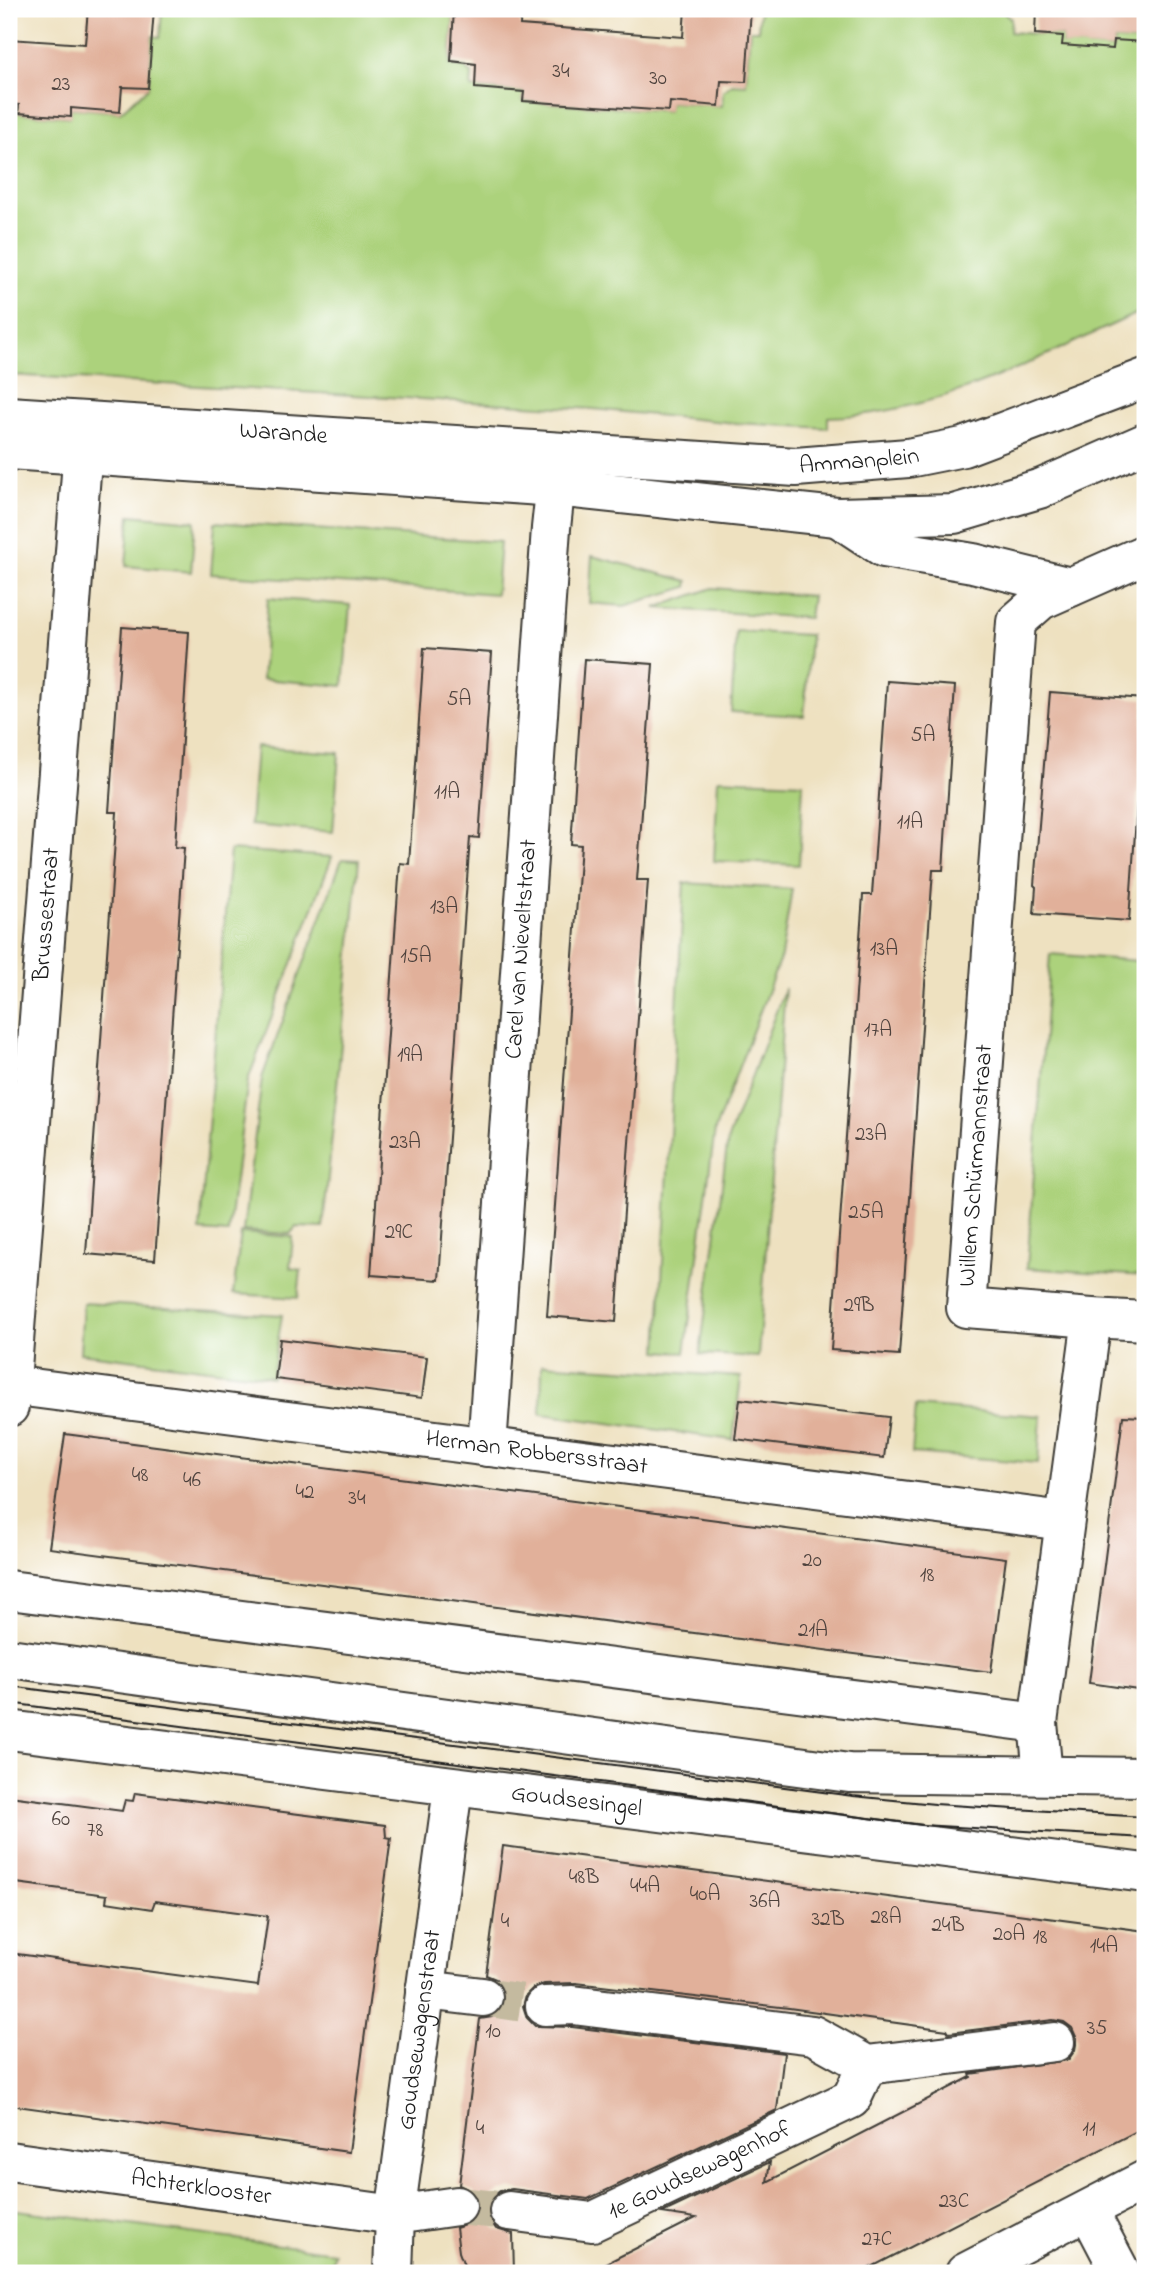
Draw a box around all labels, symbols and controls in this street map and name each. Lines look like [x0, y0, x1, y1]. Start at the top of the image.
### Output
house number: 34 [552, 57, 570, 87]
house number: 30 [649, 64, 667, 94]
house number: 23 [51, 70, 71, 100]
street label: Warande [238, 413, 329, 454]
street label: Ammanplein [798, 439, 922, 484]
house number: 5A [447, 685, 471, 715]
house number: 5A [911, 721, 935, 751]
house number: 11A [434, 778, 460, 808]
house number: 11A [897, 808, 923, 838]
street label: Carel van Nieveltstraat [497, 838, 547, 1060]
street label: Brussestraat [24, 846, 70, 984]
house number: 13A [430, 893, 458, 923]
house number: 13A [870, 935, 898, 965]
house number: 15A [400, 942, 432, 972]
house number: 17A [864, 1016, 892, 1046]
house number: 19A [397, 1041, 423, 1071]
street label: Willem Schürmannstraat [950, 1043, 1003, 1288]
house number: 23A [855, 1120, 887, 1150]
house number: 23A [389, 1128, 421, 1158]
house number: 25A [848, 1198, 884, 1228]
house number: 29C [385, 1218, 413, 1248]
house number: 29B [844, 1291, 874, 1321]
street label: Herman Robbersstraat [424, 1421, 650, 1485]
house number: 48 [132, 1461, 148, 1491]
house number: 46 [183, 1466, 201, 1496]
house number: 42 [295, 1478, 315, 1508]
house number: 34 [348, 1484, 366, 1514]
house number: 20 [802, 1546, 822, 1576]
house number: 18 [920, 1561, 934, 1591]
house number: 21A [798, 1616, 828, 1646]
street label: Goudsesingel [509, 1776, 644, 1827]
house number: 60 [52, 1805, 70, 1835]
house number: 78 [87, 1816, 103, 1846]
house number: 48B [569, 1863, 599, 1893]
house number: 44A [630, 1872, 660, 1902]
house number: 40A [690, 1880, 720, 1910]
house number: 36A [750, 1887, 780, 1917]
house number: 28A [870, 1903, 902, 1933]
house number: 32B [811, 1905, 845, 1935]
house number: 4 [501, 1907, 510, 1937]
house number: 24B [931, 1911, 965, 1941]
house number: 20A [993, 1920, 1025, 1950]
house number: 18 [1033, 1923, 1047, 1953]
street label: Goudsewagenstraat [389, 1928, 451, 2132]
house number: 14A [1090, 1932, 1118, 1962]
house number: 35 [1087, 2014, 1107, 2044]
house number: 10 [485, 2017, 501, 2047]
street label: 1e Goudsewagenhof [602, 2112, 798, 2229]
house number: 4 [476, 2114, 485, 2144]
house number: 11 [1082, 2115, 1096, 2145]
street label: Achterklooster [129, 2161, 274, 2215]
house number: 23C [939, 2187, 969, 2217]
house number: 27C [862, 2225, 892, 2255]

